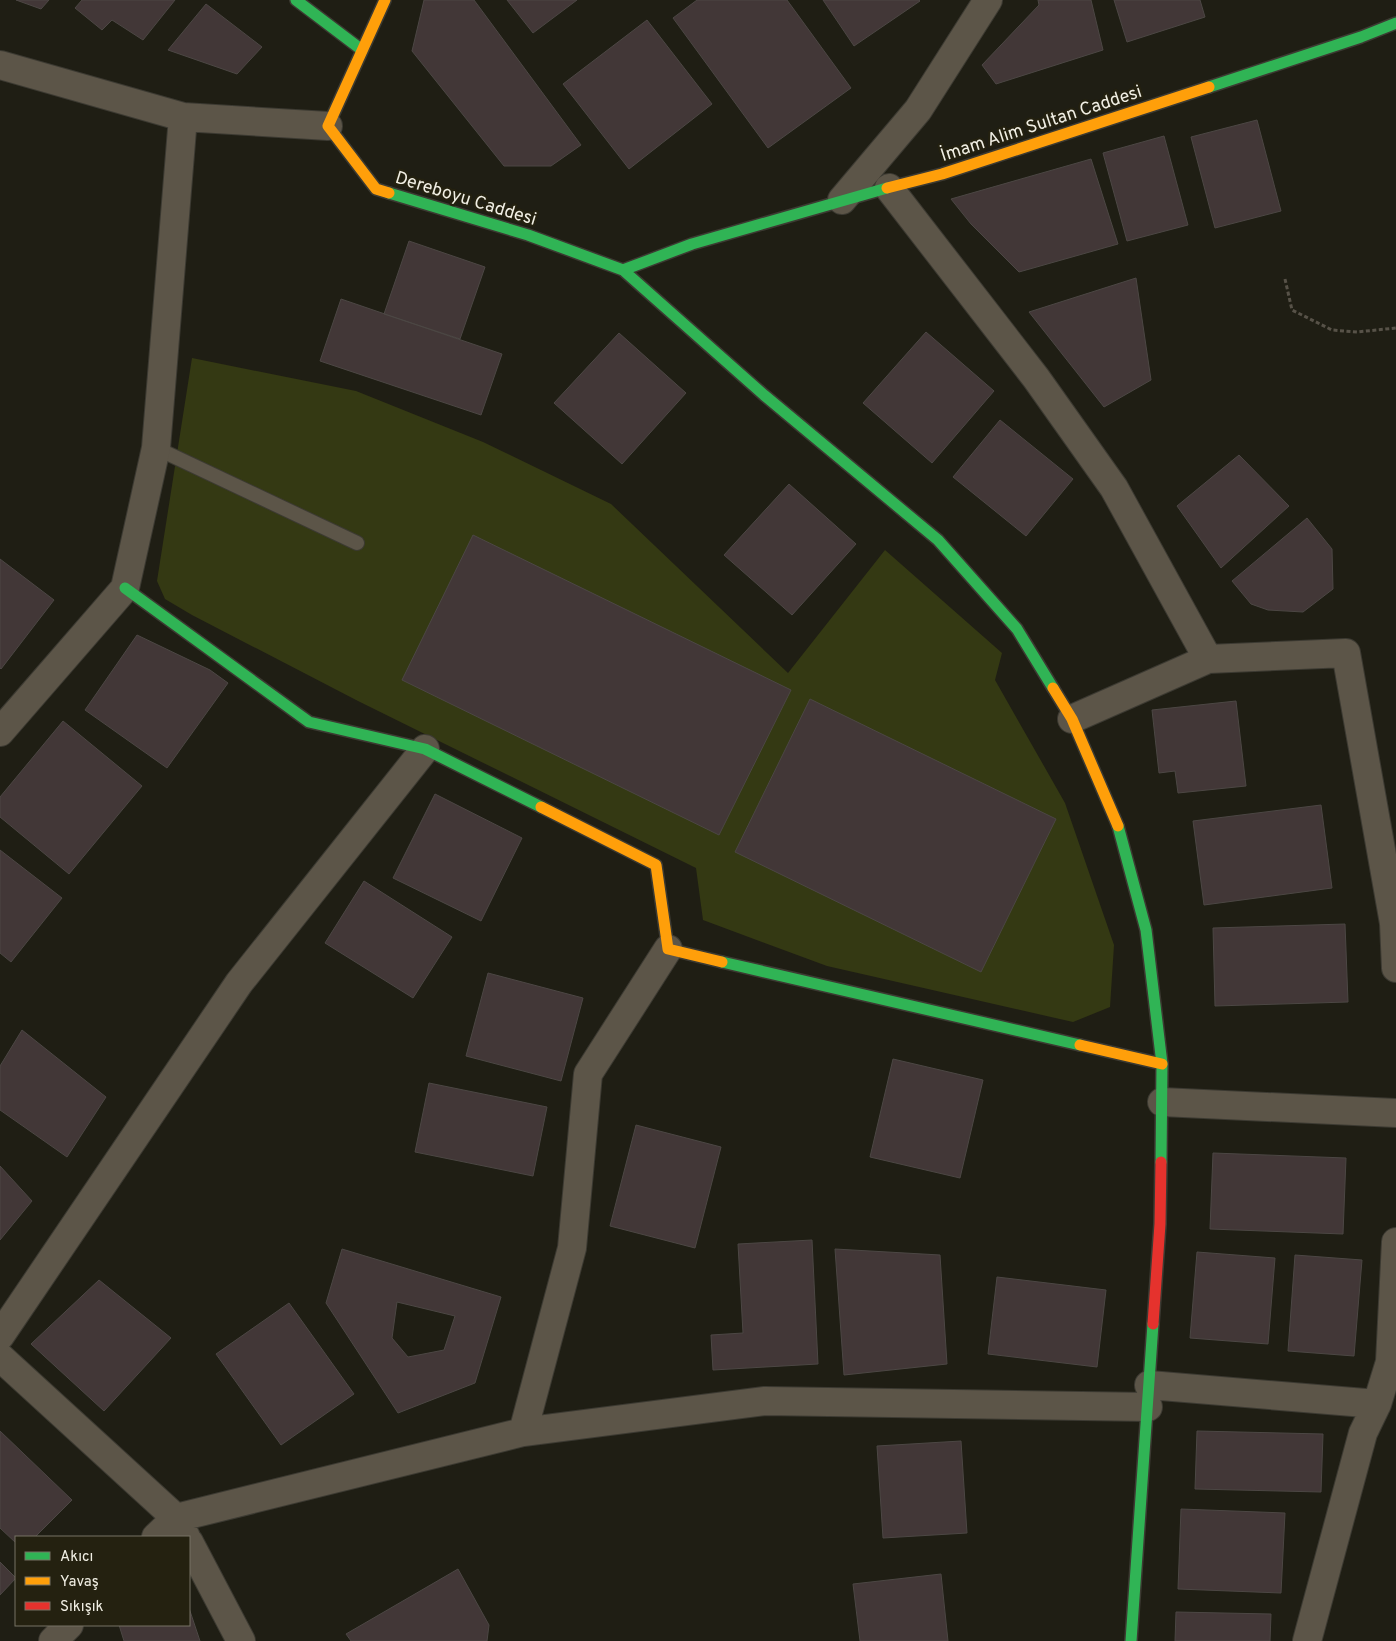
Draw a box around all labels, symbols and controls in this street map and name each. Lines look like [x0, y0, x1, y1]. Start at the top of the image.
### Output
street label: İmam Alim Sultan Caddesi [937, 79, 1145, 168]
street label: Dereboyu Caddesi [392, 167, 539, 232]
legend [15, 1536, 190, 1626]
text: Akıcı [60, 1548, 93, 1567]
text: Yavaş [60, 1573, 99, 1592]
text: Sıkışık [60, 1598, 104, 1617]

